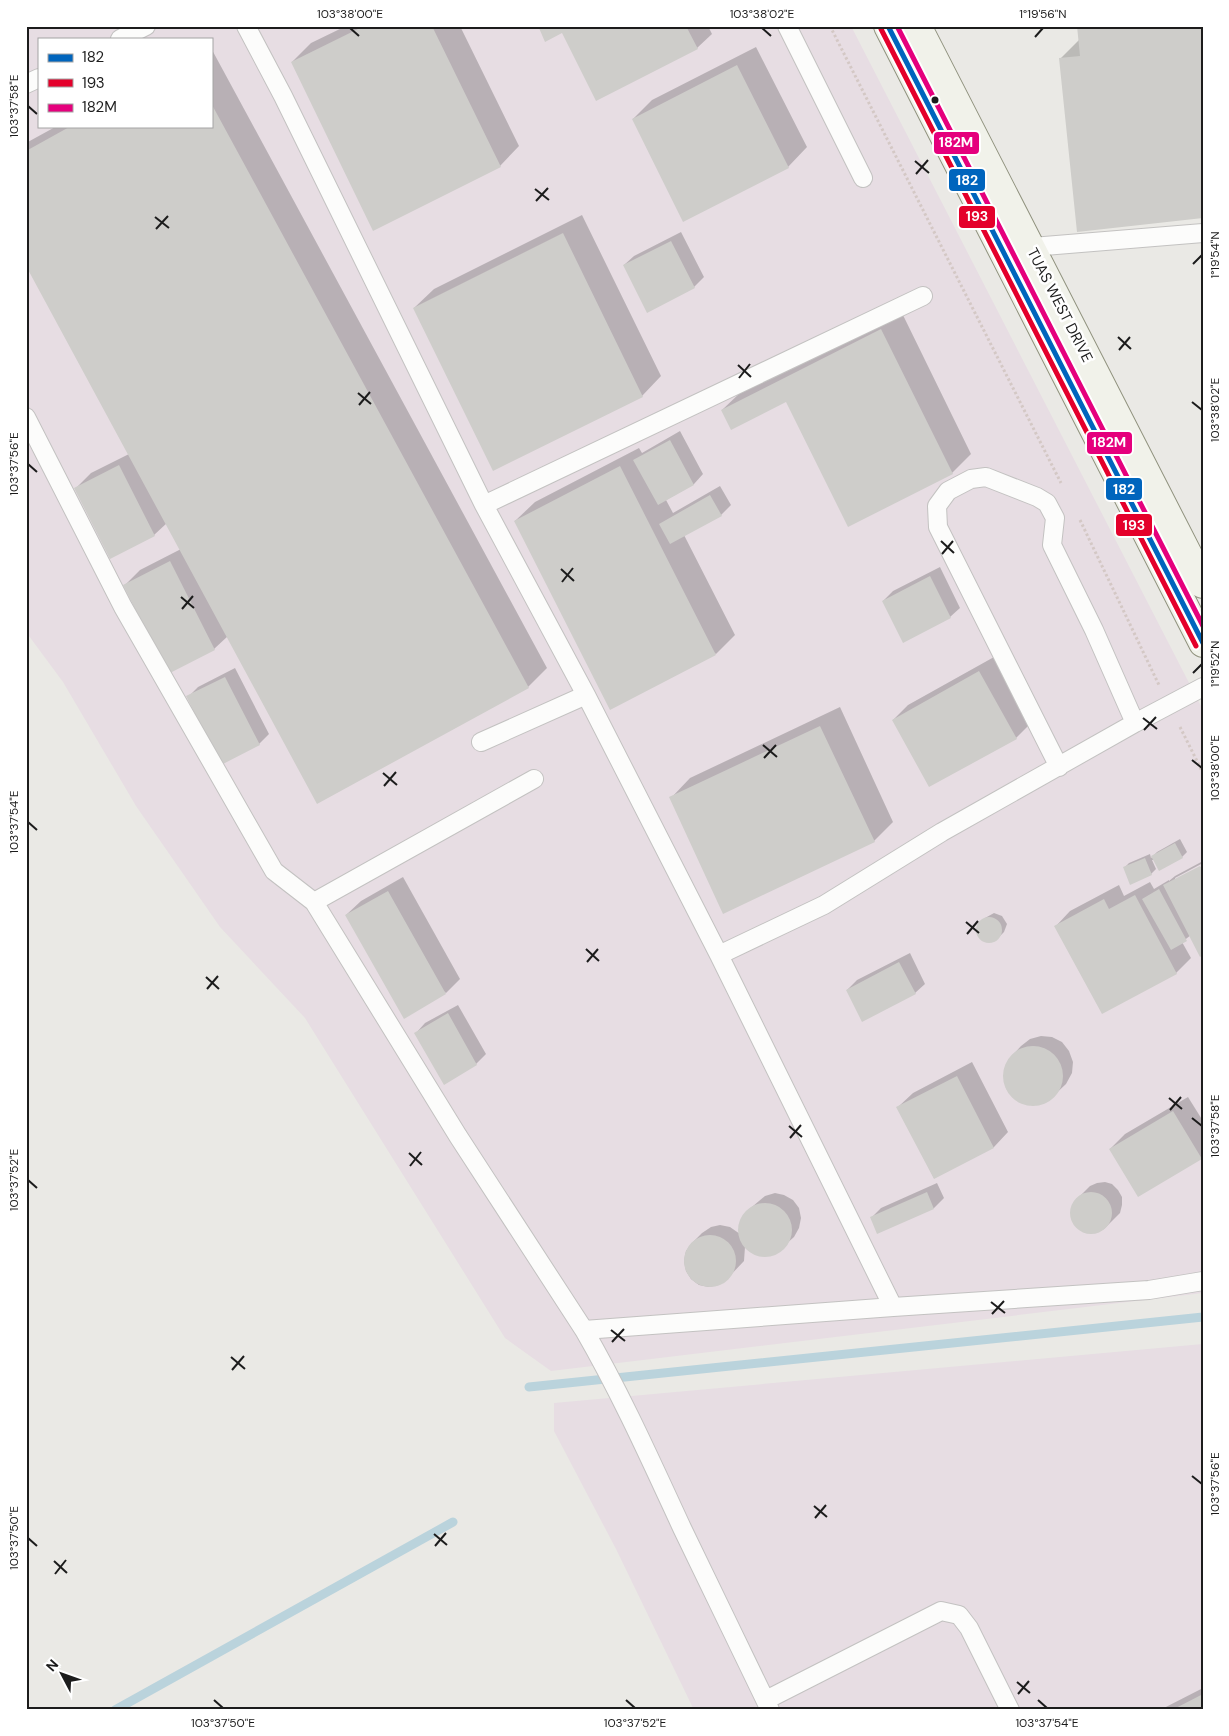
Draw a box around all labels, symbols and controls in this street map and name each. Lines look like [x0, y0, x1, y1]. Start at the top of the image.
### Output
text: 103°38'00"E [317, 6, 383, 22]
text: 103°38'02"E [730, 6, 795, 22]
text: 1°19'56"N [1019, 6, 1067, 22]
legend [38, 38, 212, 128]
text: 182 [82, 47, 104, 67]
text: 193 [82, 73, 105, 93]
text: 103°37'58"E [6, 74, 22, 138]
unlabelled marker [930, 95, 940, 105]
text: 182M [82, 97, 117, 117]
line badge: 182M [933, 131, 980, 155]
text: 182M [939, 133, 973, 151]
line badge: 182 [948, 168, 986, 192]
text: 182 [956, 171, 978, 189]
line badge: 193 [958, 205, 996, 229]
text: 193 [966, 207, 988, 225]
text: 1°19'54"N [1207, 231, 1223, 279]
street label: TUAS WEST DRIVE [1023, 245, 1097, 365]
text: 103°38'02"E [1207, 377, 1223, 442]
line badge: 182M [1086, 431, 1133, 455]
text: 103°37'56"E [6, 432, 22, 496]
text: 182M [1092, 433, 1126, 451]
line badge: 182 [1105, 477, 1143, 501]
text: 182 [1113, 480, 1135, 498]
line badge: 193 [1115, 513, 1153, 537]
text: 193 [1123, 516, 1145, 534]
text: 1°19'52"N [1207, 641, 1223, 687]
text: 103°38'00"E [1207, 735, 1223, 801]
text: 103°37'54"E [6, 790, 22, 854]
text: 103°37'58"E [1207, 1094, 1223, 1158]
text: 103°37'52"E [6, 1148, 22, 1211]
text: 103°37'56"E [1207, 1452, 1223, 1516]
text: 103°37'50"E [6, 1506, 22, 1570]
north arrow [38, 1648, 88, 1698]
text: N [42, 1656, 62, 1675]
text: 103°37'50"E [191, 1715, 255, 1731]
text: 103°37'52"E [604, 1715, 667, 1731]
text: 103°37'54"E [1015, 1715, 1079, 1731]

